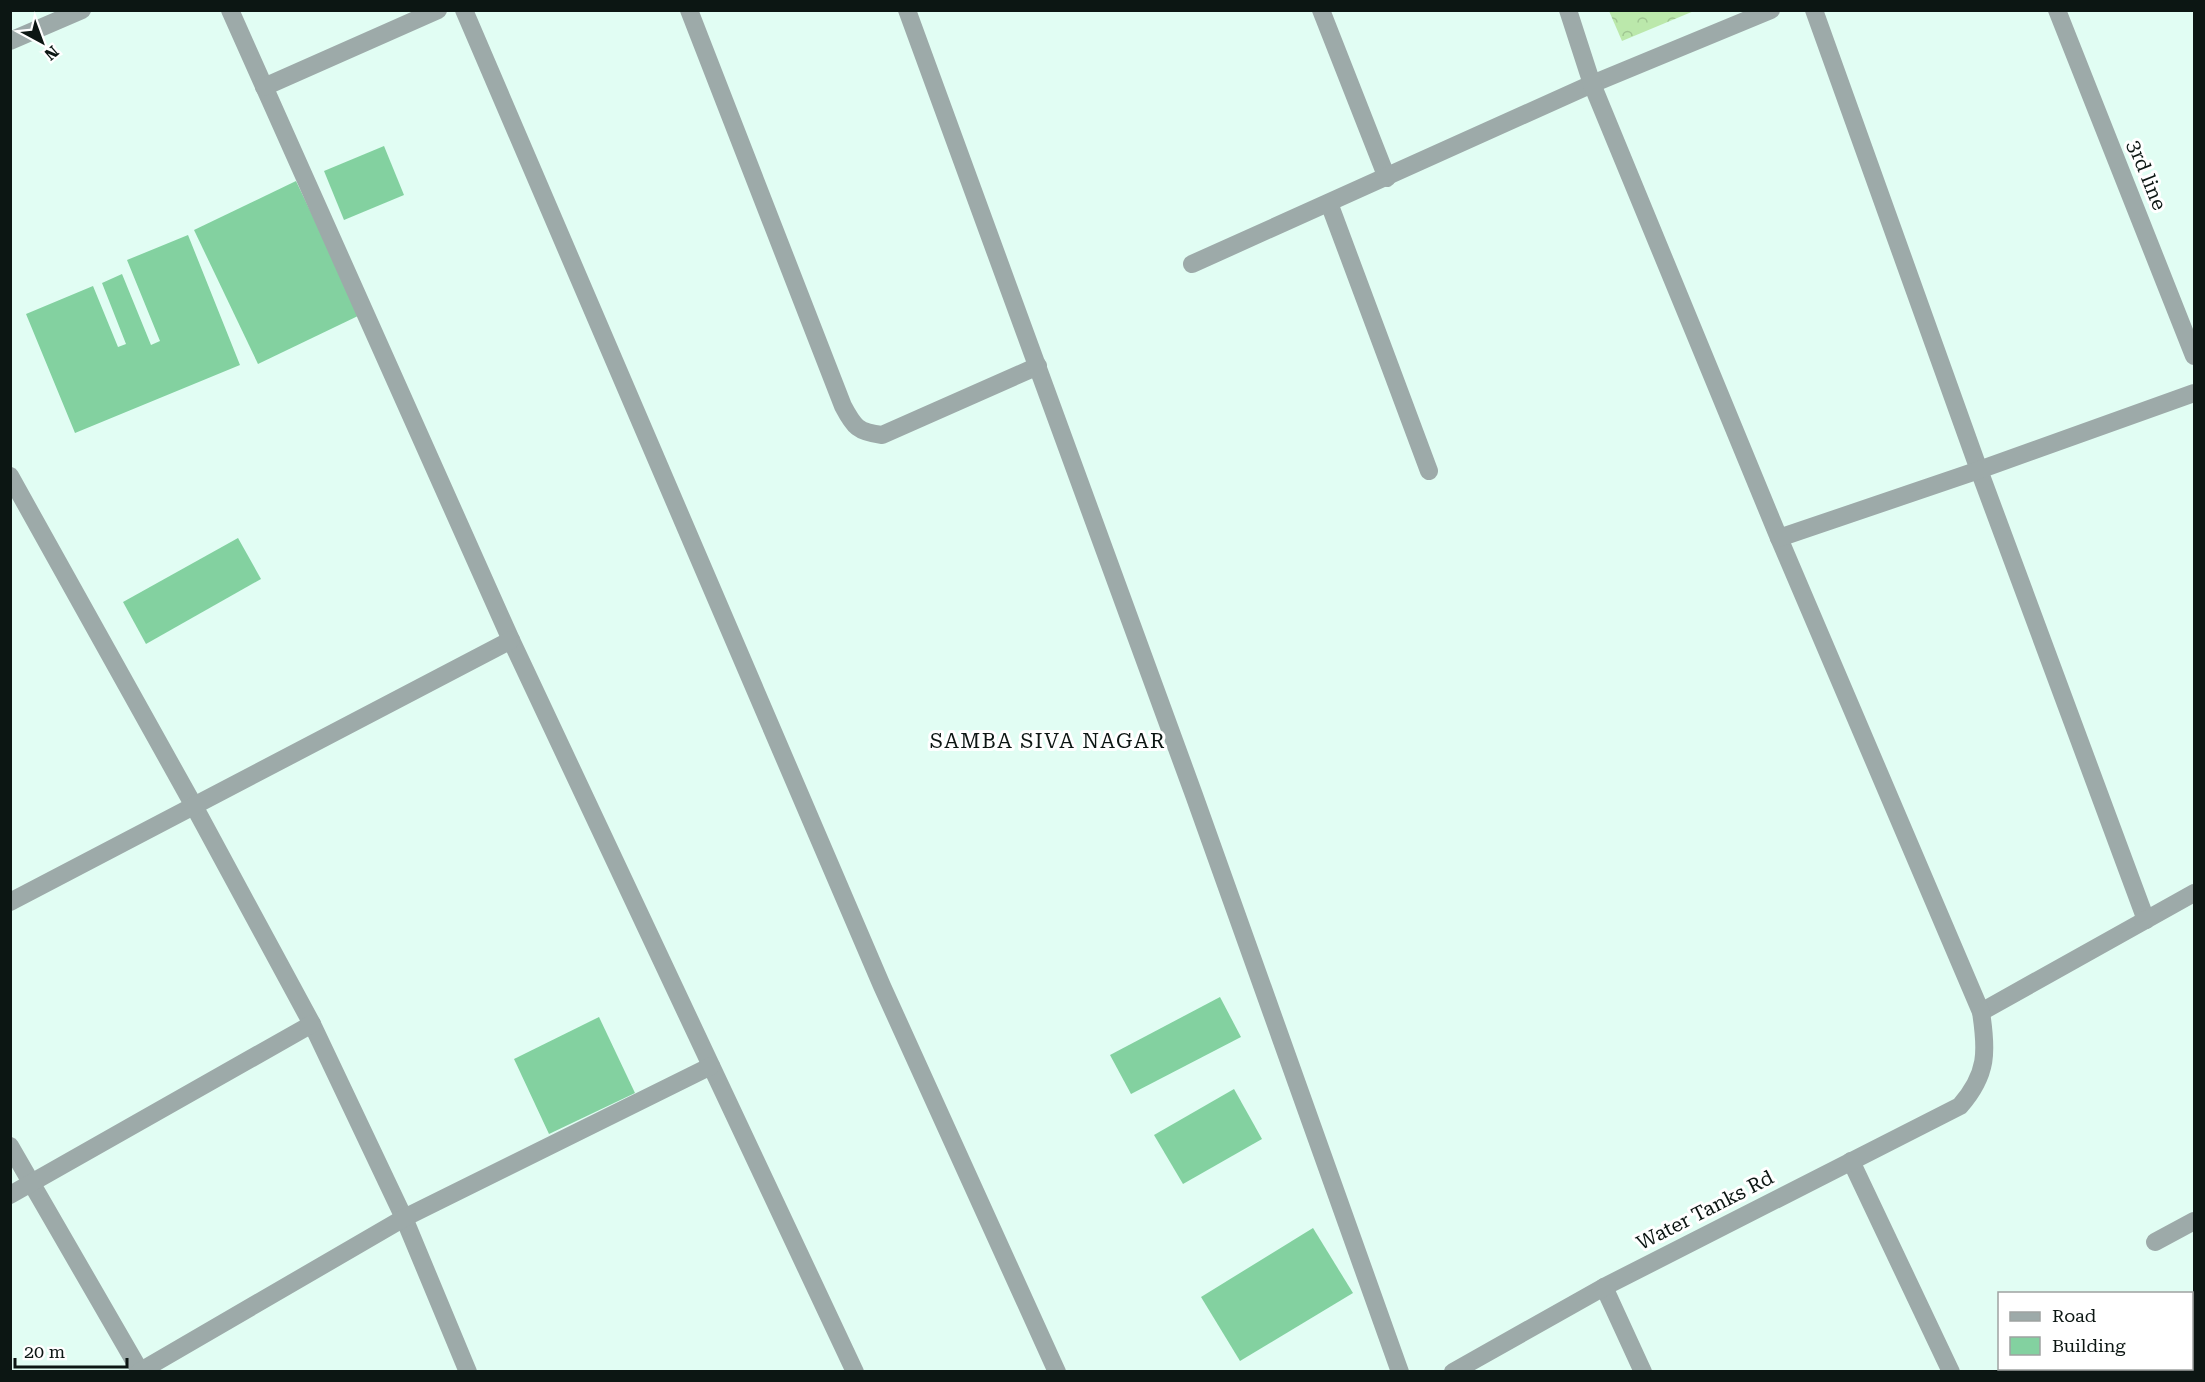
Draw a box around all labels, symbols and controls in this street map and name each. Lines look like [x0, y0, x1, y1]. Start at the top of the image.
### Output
north arrow [12, 12, 72, 72]
text: N [41, 42, 62, 64]
street label: 3rd line [2122, 136, 2172, 214]
district label: SAMBA SIVA NAGAR [930, 729, 1166, 753]
street label: Water Tanks Rd [1632, 1165, 1778, 1255]
legend [1998, 1292, 2193, 1370]
text: Road [2052, 1305, 2097, 1326]
scale bar [15, 1331, 128, 1369]
text: Building [2052, 1335, 2126, 1356]
text: 20 m [24, 1341, 65, 1362]

